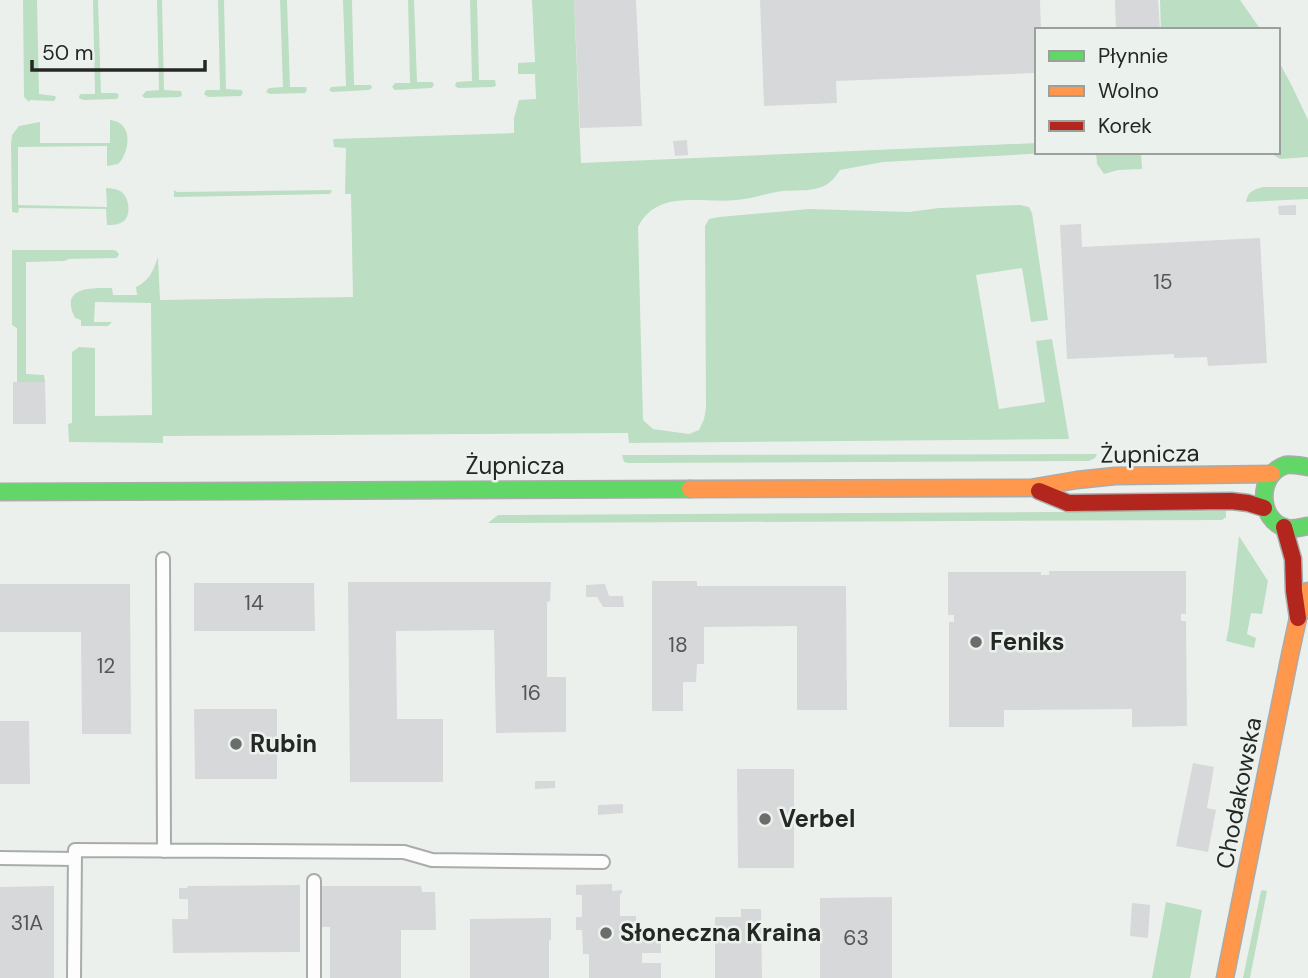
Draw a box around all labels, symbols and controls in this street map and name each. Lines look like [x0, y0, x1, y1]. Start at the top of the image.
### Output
scale bar [32, 28, 205, 72]
legend [1035, 28, 1280, 154]
text: 50 m [42, 39, 93, 67]
text: Płynnie [1098, 42, 1168, 70]
text: Wolno [1098, 77, 1159, 105]
text: Korek [1098, 112, 1152, 140]
house number: 15 [1153, 268, 1173, 296]
street label: Żupnicza [1100, 437, 1200, 470]
street label: Żupnicza [465, 450, 565, 481]
house number: 14 [244, 589, 264, 617]
place label: Feniks [990, 626, 1065, 657]
house number: 18 [668, 631, 688, 659]
marker: Feniks [968, 634, 984, 650]
house number: 12 [97, 652, 115, 680]
house number: 16 [521, 679, 541, 707]
street label: Chodakowska [1209, 714, 1268, 871]
place label: Rubin [250, 728, 317, 759]
marker: Rubin [228, 736, 244, 752]
place label: Verbel [779, 803, 855, 834]
marker: Verbel [757, 811, 773, 827]
house number: 31A [11, 909, 43, 937]
place label: Słoneczna Kraina [620, 917, 821, 948]
house number: 63 [843, 924, 869, 952]
marker: Słoneczna Kraina [598, 925, 614, 941]

